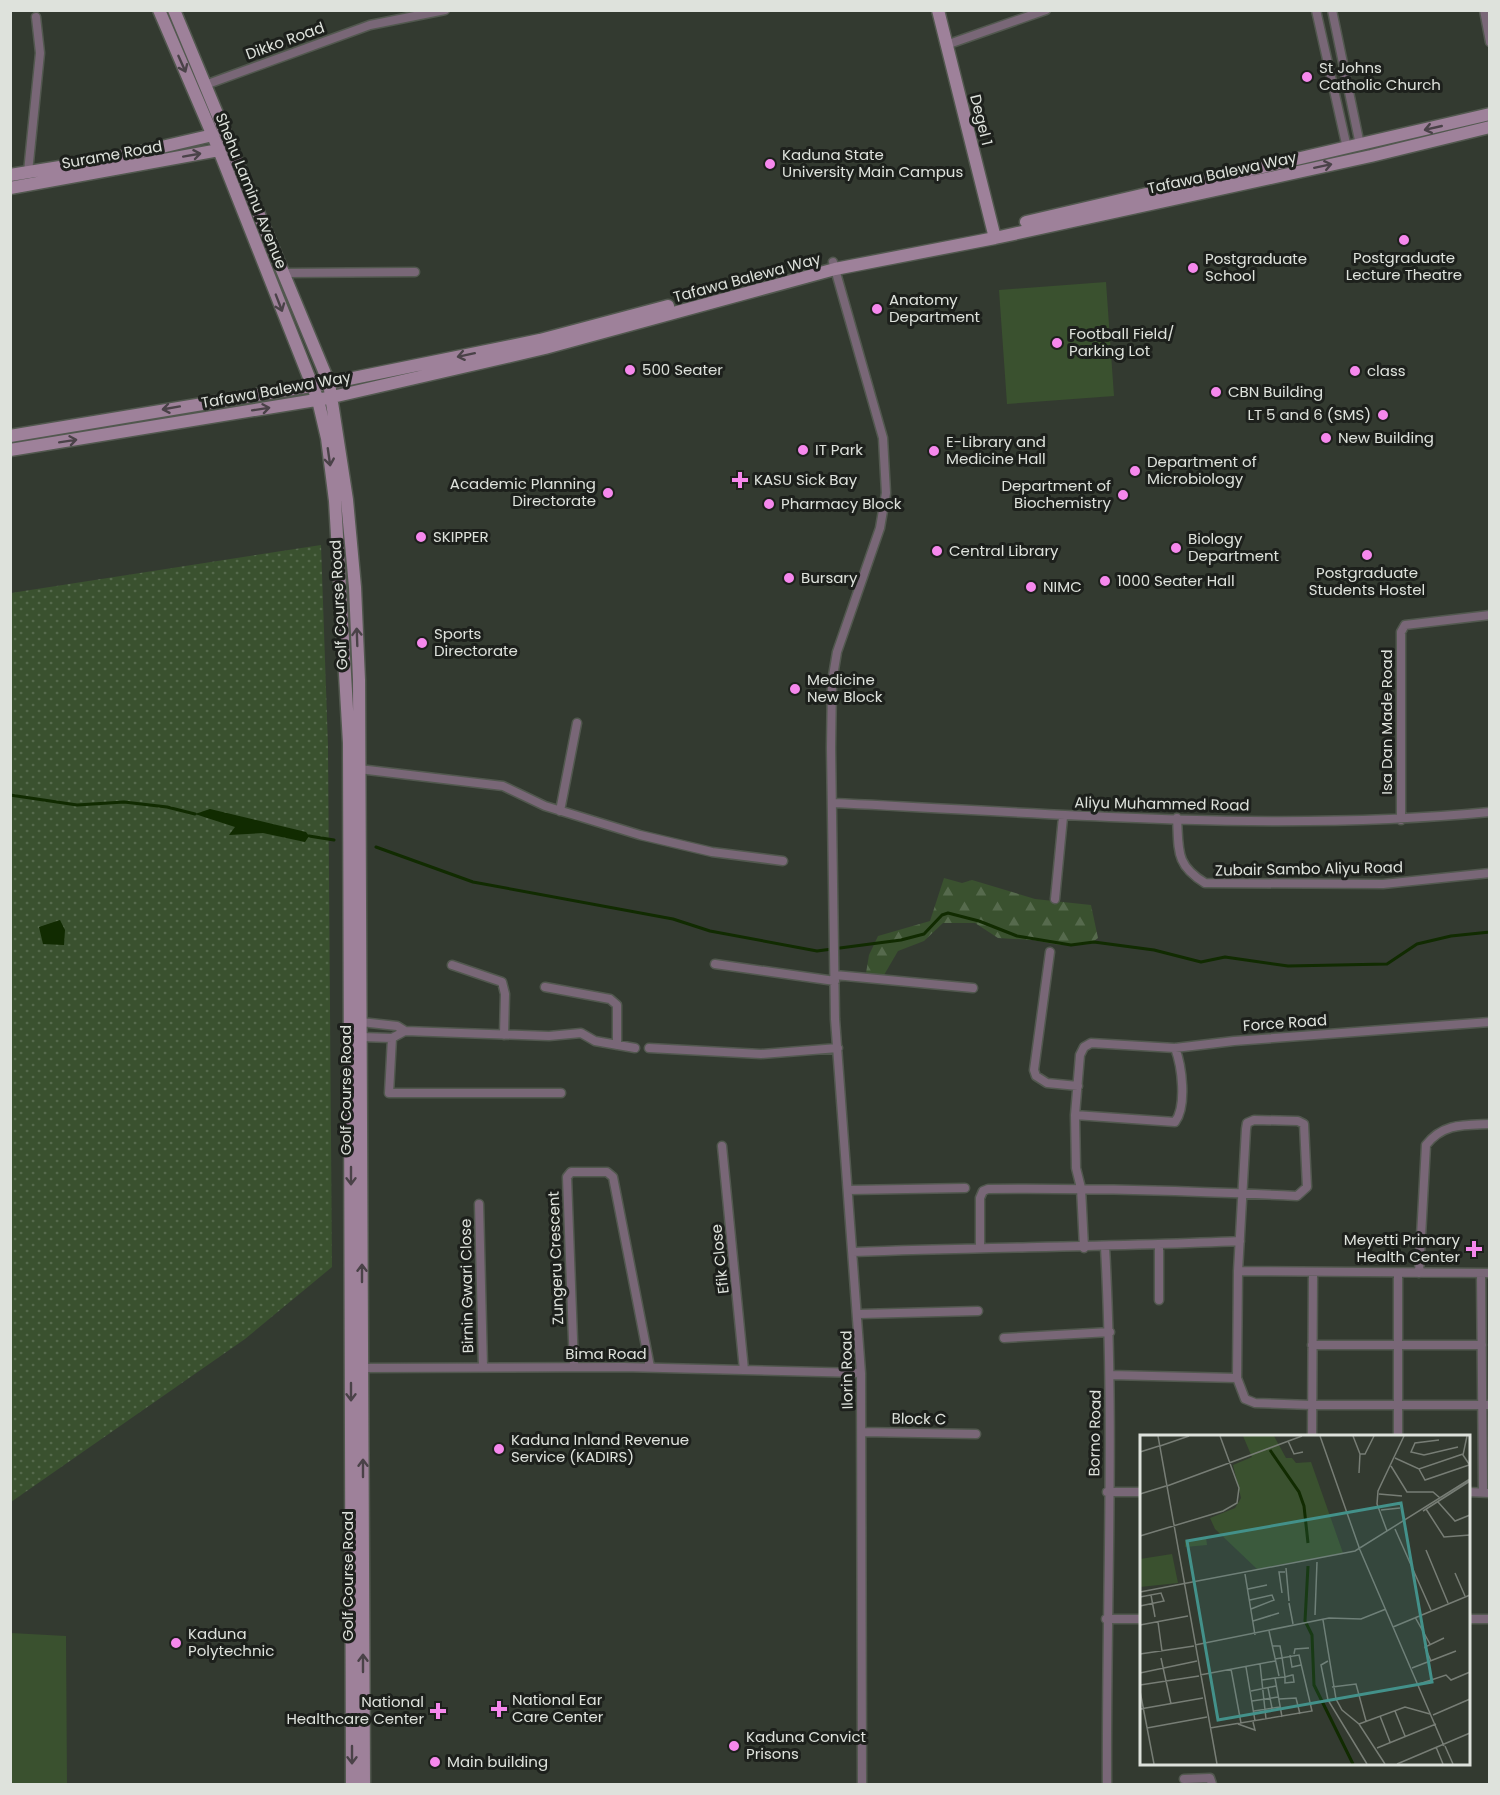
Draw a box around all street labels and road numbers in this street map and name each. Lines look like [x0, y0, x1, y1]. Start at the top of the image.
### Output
street label: Dikko Road [243, 17, 327, 64]
street label: Degel 1 [965, 92, 998, 148]
street label: Shehu Laminu Avenue [211, 110, 292, 272]
street label: Surame Road [60, 135, 164, 174]
street label: Tafawa Balewa Way [1145, 146, 1299, 199]
street label: Tafawa Balewa Way [671, 248, 823, 307]
street label: Tafawa Balewa Way [199, 366, 353, 413]
street label: Golf Course Road [325, 539, 352, 671]
street label: Isa Dan Made Road [1376, 649, 1397, 795]
street label: Aliyu Muhammed Road [1074, 791, 1250, 816]
street label: Zubair Sambo Aliyu Road [1215, 856, 1403, 881]
street label: Force Road [1242, 1009, 1328, 1036]
street label: Golf Course Road [335, 1025, 356, 1155]
street label: Zungeru Crescent [543, 1191, 568, 1325]
street label: Birnin Gwari Close [455, 1218, 478, 1354]
street label: Efik Close [705, 1223, 734, 1295]
street label: Ilorin Road [835, 1330, 858, 1410]
street label: Bima Road [565, 1343, 647, 1364]
street label: Borno Road [1083, 1390, 1106, 1476]
street label: Block C [891, 1408, 947, 1429]
street label: Golf Course Road [337, 1511, 358, 1641]

